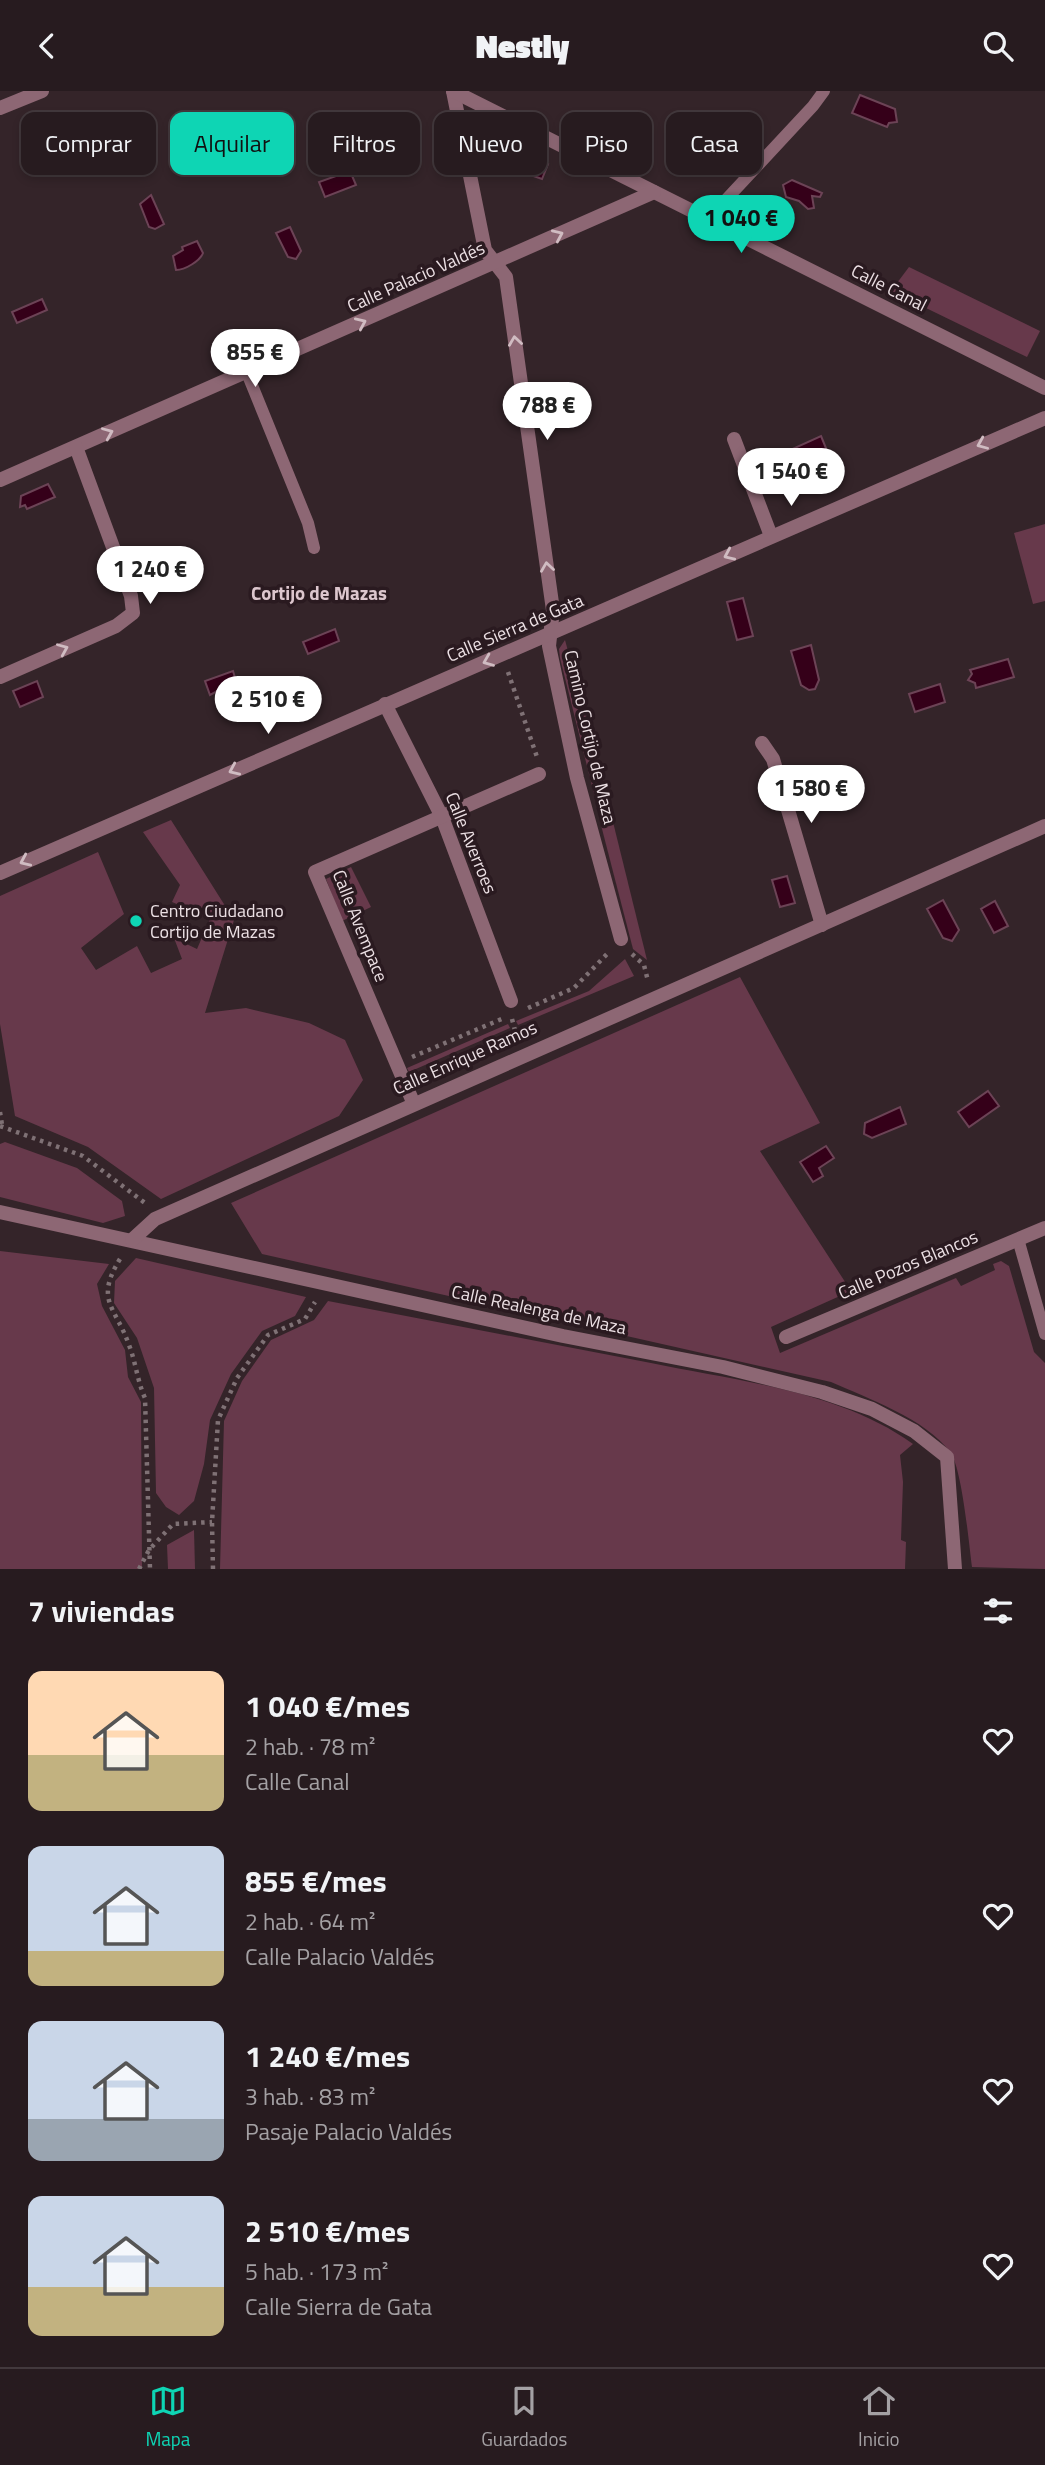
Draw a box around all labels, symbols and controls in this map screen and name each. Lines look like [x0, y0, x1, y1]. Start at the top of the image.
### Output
text: Nestly [476, 22, 569, 70]
icon: back [28, 27, 66, 65]
icon: search [979, 27, 1017, 65]
chip: Comprar [21, 112, 156, 175]
chip: Alquilar [170, 112, 294, 175]
chip: Filtros [308, 112, 420, 175]
chip: Nuevo [434, 112, 547, 175]
chip: Piso [561, 112, 652, 175]
chip: Casa [666, 112, 762, 175]
pin: 1 040 € [676, 195, 806, 255]
text: 1 040 € [704, 200, 778, 235]
one-way arrow [551, 229, 563, 243]
street label: Calle Palacio Valdés [343, 234, 489, 319]
street label: Calle Canal [847, 257, 932, 318]
one-way arrow [354, 317, 366, 331]
pin: 855 € [206, 329, 304, 389]
text: 855 € [227, 334, 283, 369]
one-way arrow [507, 336, 522, 347]
pin: 788 € [498, 383, 596, 442]
text: 788 € [519, 387, 575, 422]
one-way arrow [100, 427, 113, 441]
one-way arrow [977, 436, 989, 450]
pin: 1 540 € [726, 449, 856, 508]
text: 1 540 € [754, 453, 828, 488]
pin: 1 240 € [85, 547, 215, 606]
one-way arrow [723, 547, 736, 561]
text: 1 240 € [113, 551, 187, 586]
one-way arrow [539, 561, 554, 573]
district label: Cortijo de Mazas [251, 578, 387, 607]
street label: Calle Sierra de Gata [442, 587, 587, 669]
one-way arrow [56, 644, 68, 658]
street label: Camino Cortijo de Maza [557, 647, 624, 827]
one-way arrow [482, 653, 495, 667]
pin: 2 510 € [203, 677, 333, 736]
text: 2 510 € [231, 681, 305, 716]
one-way arrow [228, 762, 241, 776]
pin: 1 580 € [746, 765, 876, 825]
text: 1 580 € [774, 770, 848, 805]
street label: Calle Averroes [439, 788, 504, 898]
one-way arrow [20, 853, 32, 867]
street label: Calle Avempace [326, 866, 395, 986]
place label: Centro Ciudadano Cortijo de Mazas [150, 897, 284, 945]
marker: Centro Ciudadano Cortijo de Mazas [128, 913, 144, 929]
street label: Calle Enrique Ramos [388, 1014, 541, 1101]
street label: Calle Pozos Blancos [834, 1223, 982, 1306]
street label: Calle Realenga de Maza [449, 1278, 629, 1341]
text: 7 viviendas [28, 1588, 175, 1634]
icon: filters [979, 1592, 1017, 1630]
text: 1 040 €/mes [245, 1683, 410, 1729]
icon: home [84, 1699, 168, 1783]
icon: heart [979, 1722, 1017, 1760]
text: 2 hab. · 78 m² [245, 1729, 375, 1764]
text: Calle Canal [245, 1764, 350, 1799]
text: 855 €/mes [245, 1858, 387, 1904]
icon: home [84, 1874, 168, 1958]
icon: heart [979, 1897, 1017, 1935]
text: 2 hab. · 64 m² [245, 1904, 375, 1939]
text: Calle Palacio Valdés [245, 1939, 435, 1974]
text: 1 240 €/mes [245, 2033, 410, 2079]
icon: home [84, 2049, 168, 2133]
icon: heart [979, 2072, 1017, 2110]
text: 3 hab. · 83 m² [245, 2079, 375, 2114]
text: Pasaje Palacio Valdés [245, 2114, 452, 2149]
text: 2 510 €/mes [245, 2208, 410, 2254]
icon: home [84, 2224, 168, 2308]
icon: heart [979, 2247, 1017, 2285]
text: 5 hab. · 173 m² [245, 2254, 388, 2289]
text: Calle Sierra de Gata [245, 2289, 432, 2324]
tab: Mapa [145, 2382, 190, 2453]
tab: Guardados [481, 2382, 567, 2453]
tab: Inicio [858, 2382, 900, 2453]

